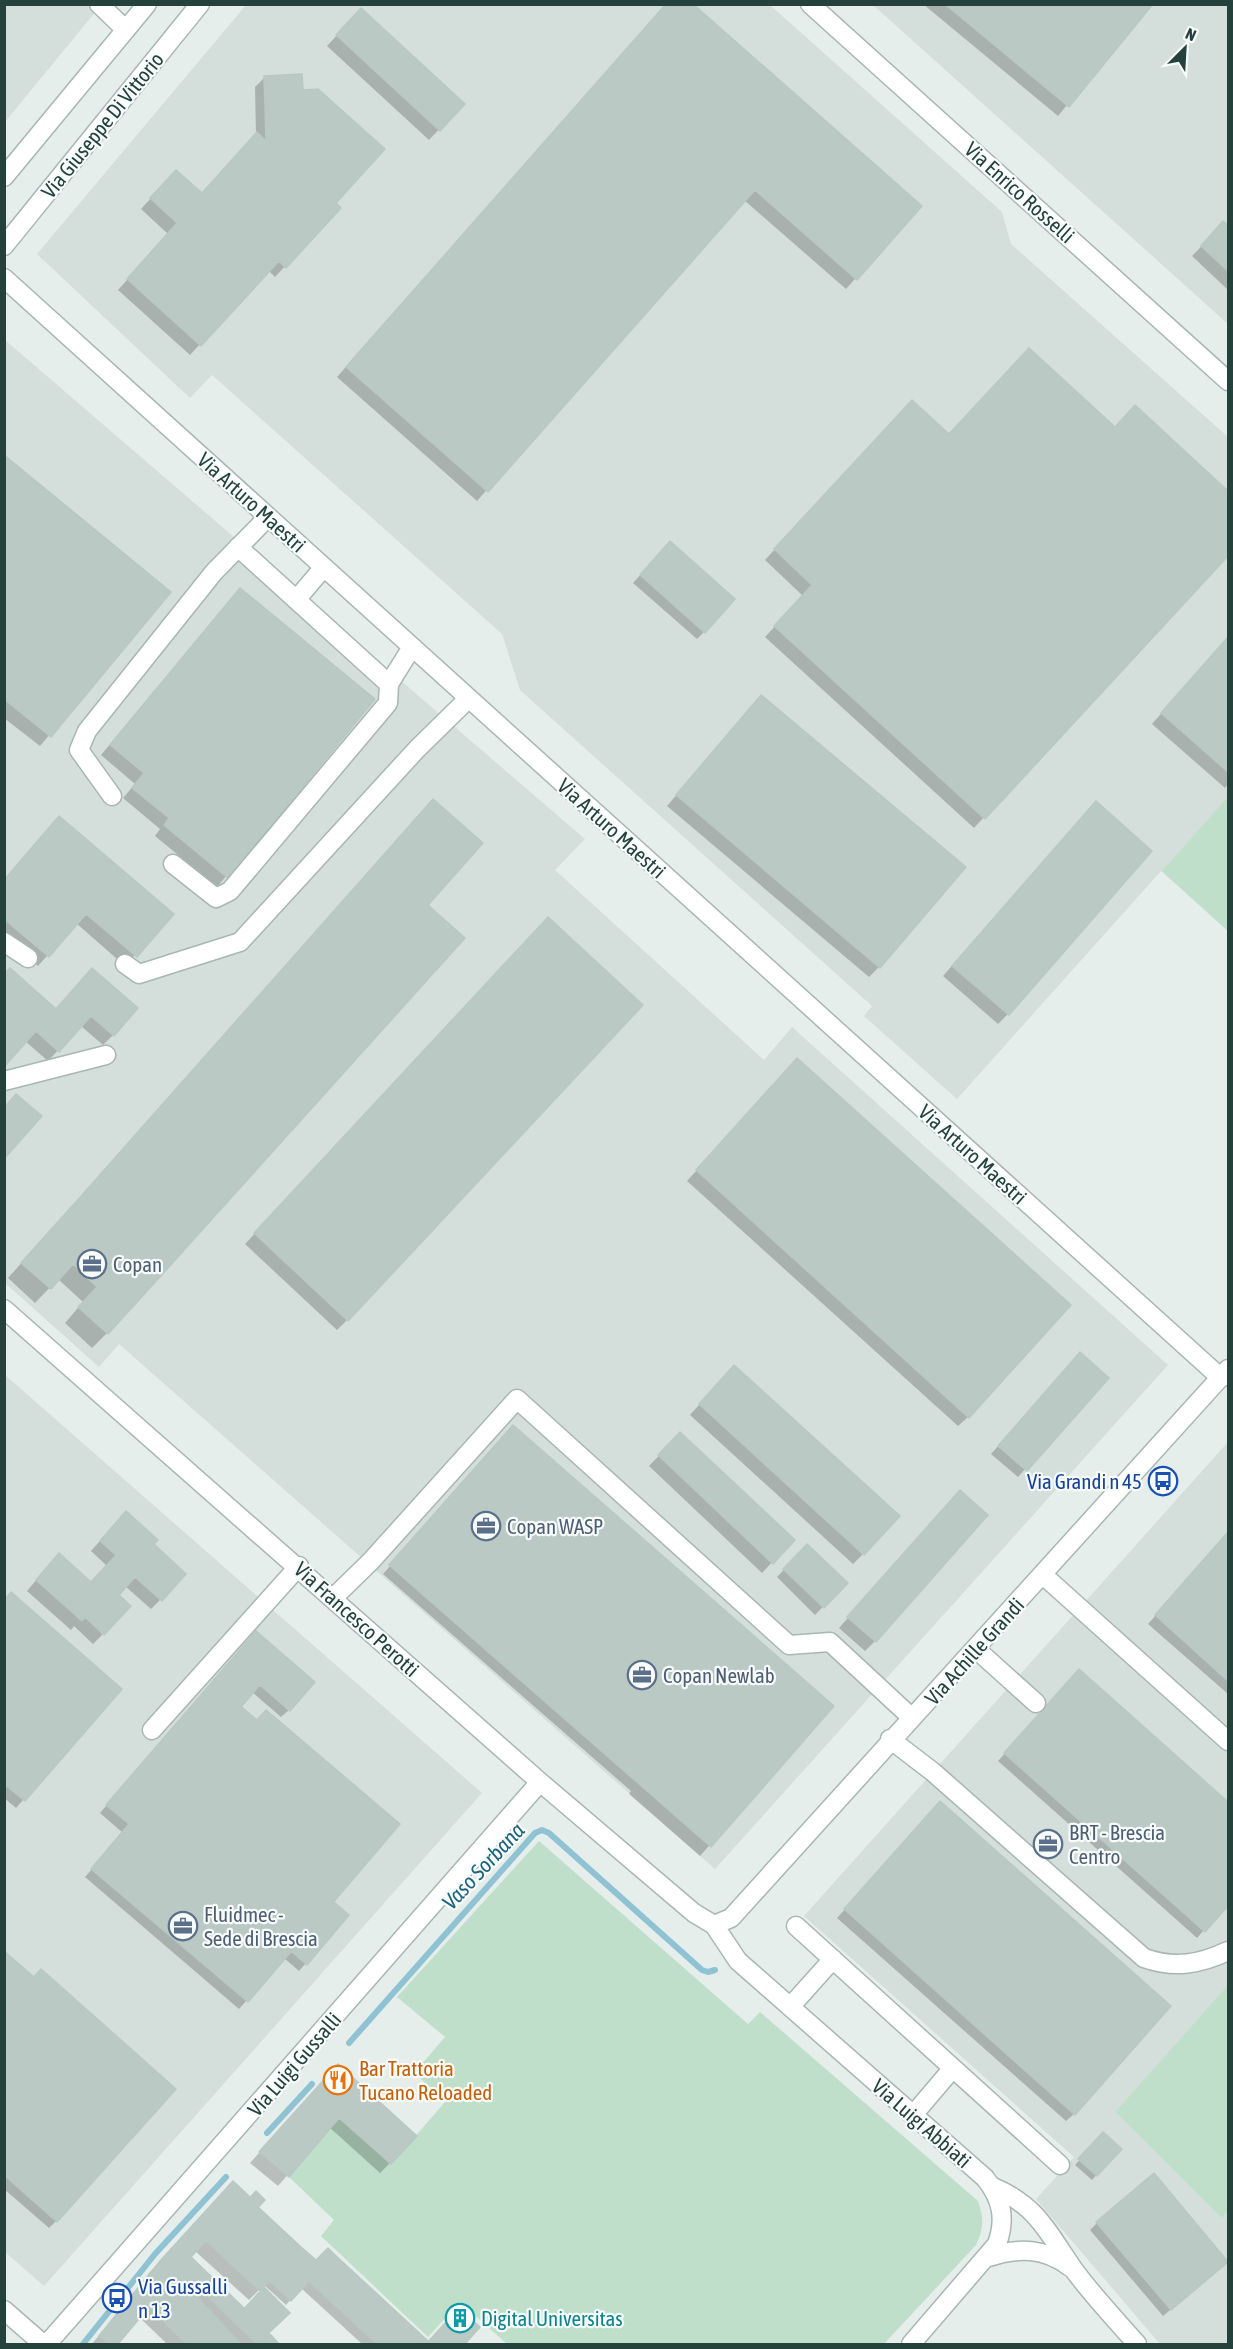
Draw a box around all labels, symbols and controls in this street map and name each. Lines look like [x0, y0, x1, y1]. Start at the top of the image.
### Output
north arrow [1155, 18, 1215, 78]
text: N [1183, 24, 1199, 44]
street label: Via Giuseppe Di Vittorio [36, 47, 168, 203]
street label: Via Enrico Rosselli [960, 137, 1080, 247]
street label: Via Arturo Maestri [193, 447, 311, 557]
street label: Via Arturo Maestri [553, 773, 671, 883]
street label: Via Arturo Maestri [914, 1099, 1032, 1209]
office icon: Copan [76, 1248, 108, 1280]
place label: Copan [113, 1252, 162, 1276]
bus stop icon: Via Grandi n 45 [1147, 1465, 1179, 1497]
place label: Via Grandi n 45 [1027, 1469, 1142, 1493]
office icon: Copan WASP [470, 1510, 502, 1542]
place label: Copan WASP [507, 1514, 603, 1538]
street label: Via Francesco Perotti [290, 1557, 424, 1681]
street label: Via Achille Grandi [920, 1593, 1028, 1709]
office icon: Copan Newlab [626, 1659, 658, 1691]
place label: Copan Newlab [663, 1663, 775, 1687]
water label: Vaso Sorbana [436, 1817, 530, 1915]
place label: BRT - Brescia Centro [1069, 1820, 1165, 1868]
office icon: BRT - Brescia Centro [1032, 1828, 1064, 1860]
place label: Fluidmec - Sede di Brescia [204, 1902, 318, 1950]
office icon: Fluidmec - Sede di Brescia [167, 1910, 199, 1942]
street label: Via Luigi Gussalli [242, 2007, 346, 2121]
place label: Bar Trattoria Tucano Reloaded [359, 2056, 492, 2104]
restaurant icon: Bar Trattoria Tucano Reloaded [322, 2064, 354, 2096]
street label: Via Luigi Abbiati [868, 2074, 976, 2172]
place label: Via Gussalli n 13 [138, 2274, 228, 2322]
bus stop icon: Via Gussalli n 13 [101, 2282, 133, 2314]
building icon: Digital Universitas [444, 2302, 476, 2334]
place label: Digital Universitas [481, 2306, 623, 2330]

